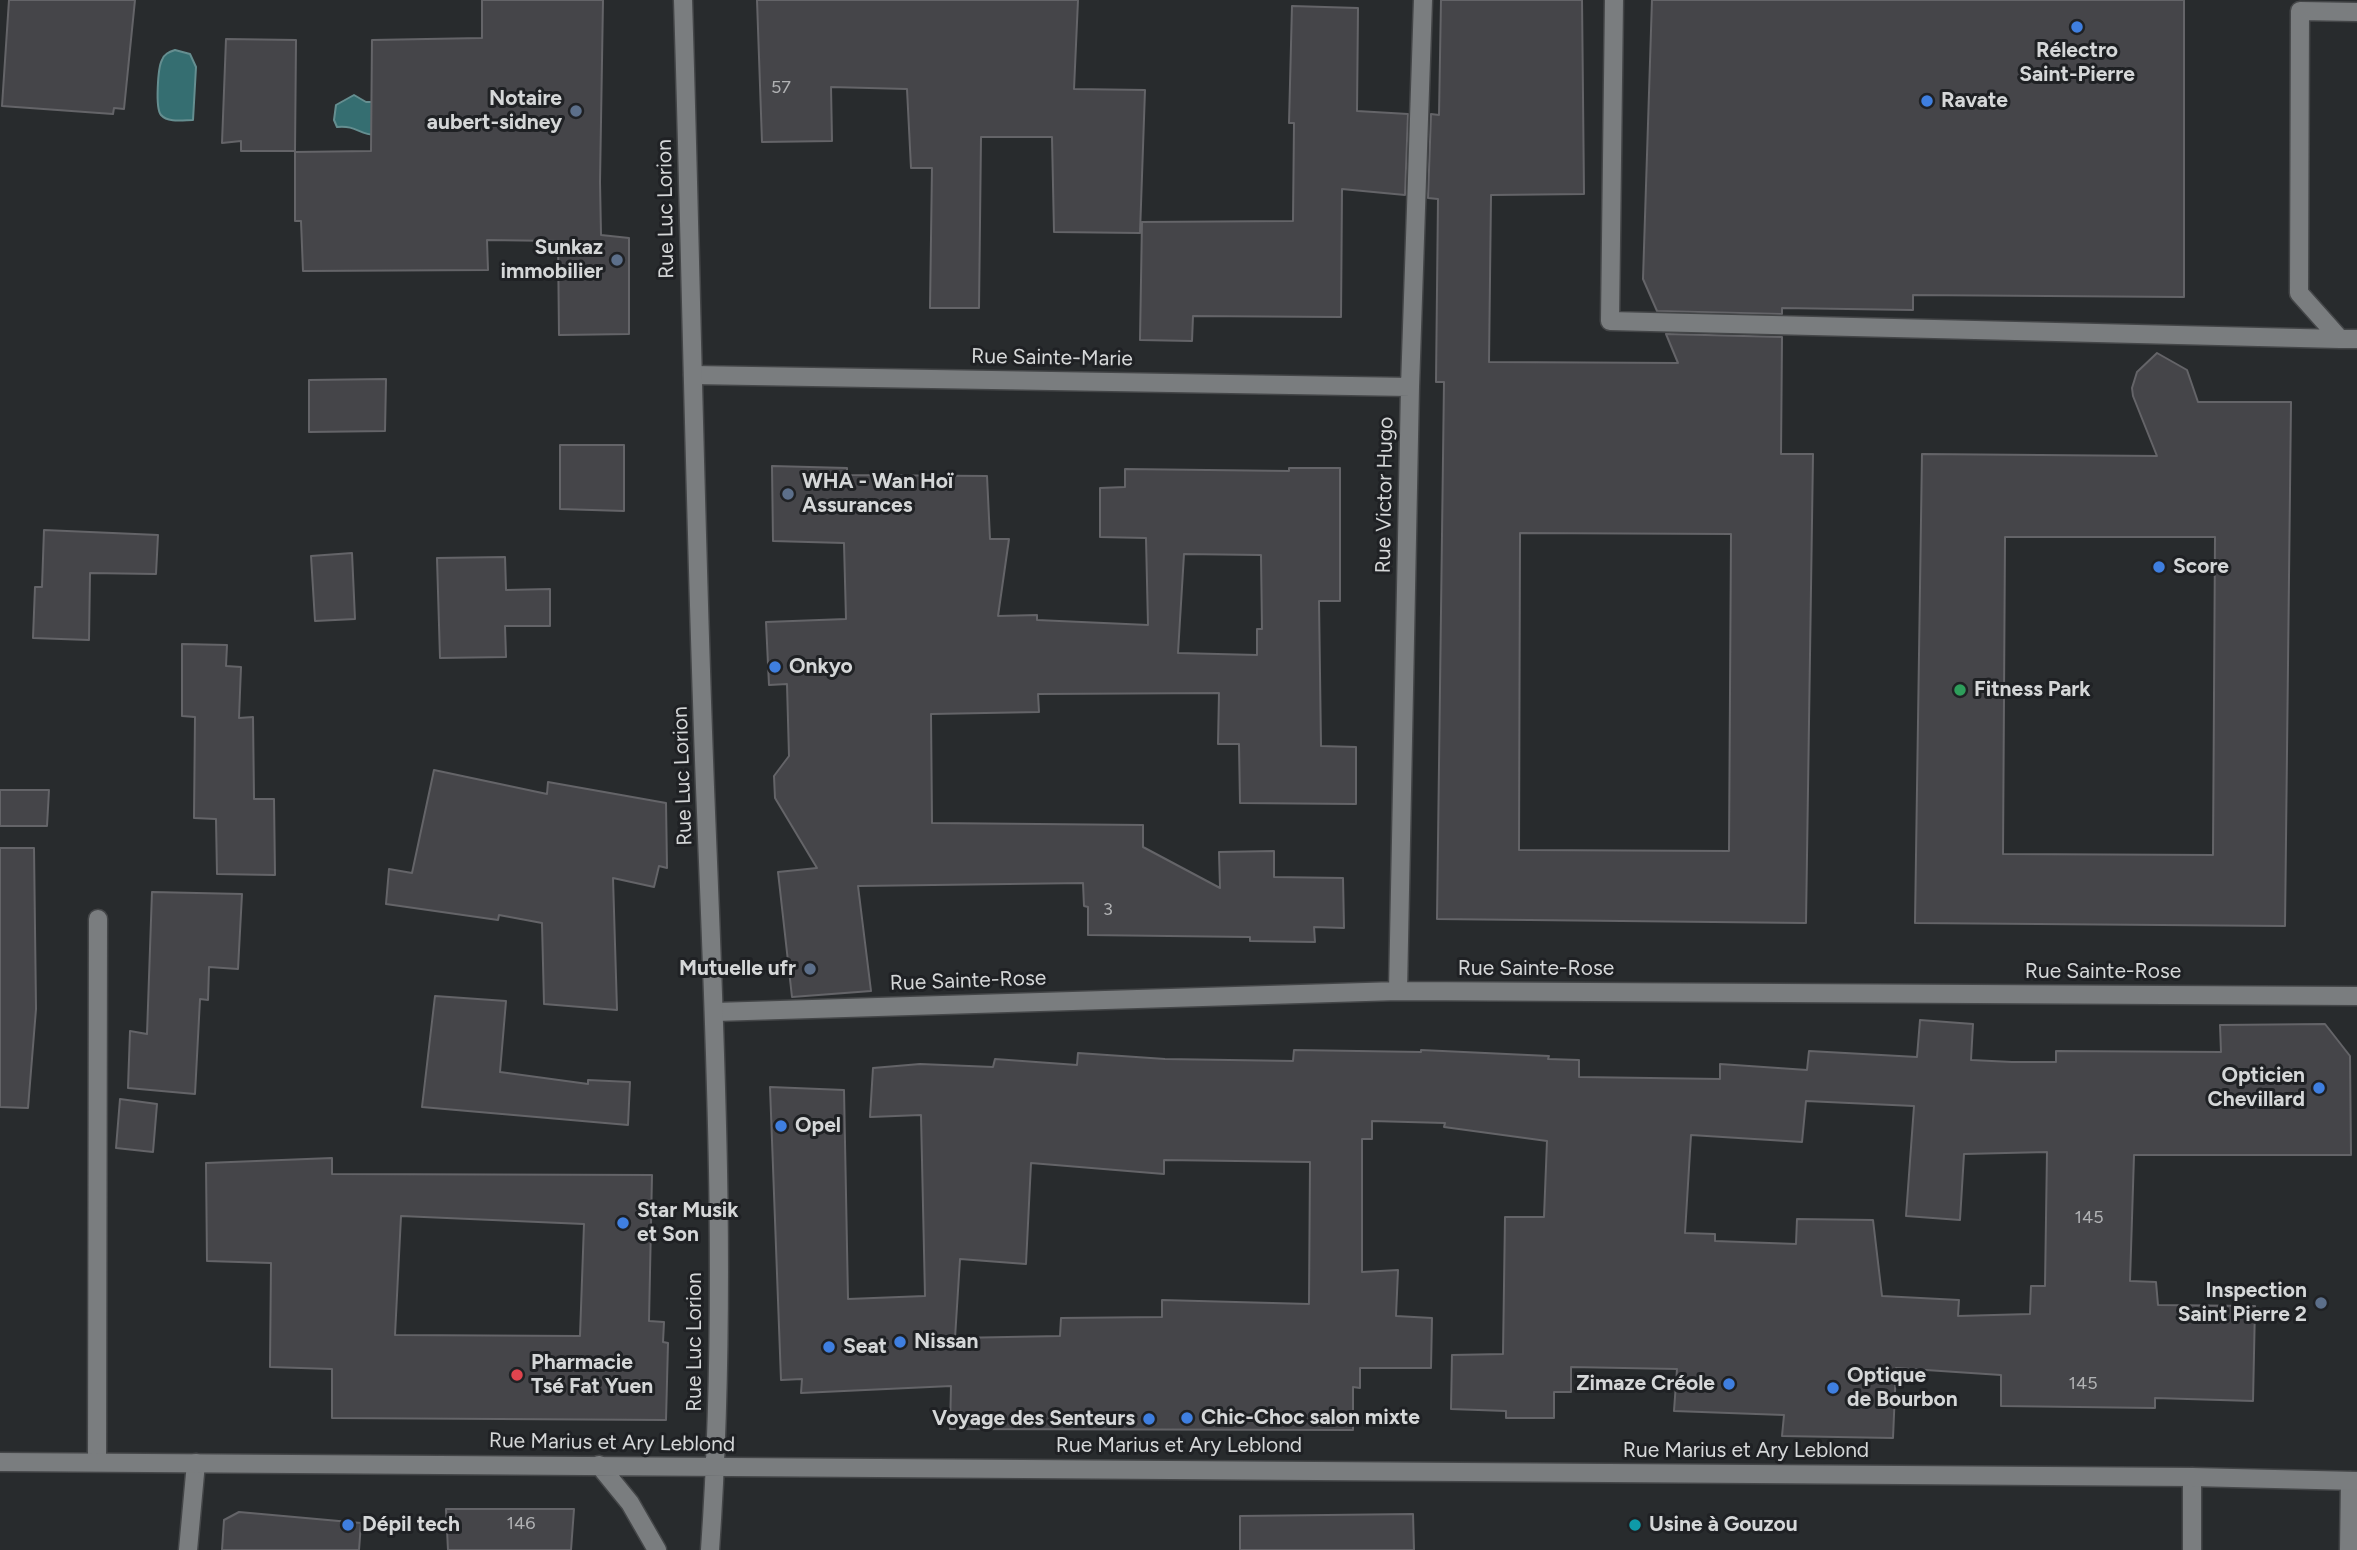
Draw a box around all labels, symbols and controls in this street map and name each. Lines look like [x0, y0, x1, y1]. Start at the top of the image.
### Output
marker: Rélectro Saint-Pierre [2069, 19, 2085, 35]
place label: Rélectro Saint-Pierre [2019, 38, 2135, 88]
house number: 57 [771, 77, 791, 99]
place label: Notaire aubert-sidney [427, 86, 562, 136]
place label: Ravate [1941, 88, 2008, 114]
marker: Ravate [1919, 93, 1935, 109]
marker: Notaire aubert-sidney [568, 103, 584, 119]
street label: Rue Luc Lorion [652, 139, 680, 279]
place label: Sunkaz immobilier [500, 235, 603, 285]
marker: Sunkaz immobilier [609, 252, 625, 268]
street label: Rue Sainte-Marie [971, 344, 1133, 372]
street label: Rue Victor Hugo [1371, 416, 1399, 574]
place label: WHA - Wan Hoï Assurances [802, 469, 953, 519]
marker: WHA - Wan Hoï Assurances [780, 486, 796, 502]
place label: Score [2173, 554, 2229, 580]
marker: Score [2151, 559, 2167, 575]
place label: Onkyo [789, 654, 853, 680]
marker: Onkyo [767, 659, 783, 675]
place label: Fitness Park [1974, 677, 2091, 703]
marker: Fitness Park [1952, 682, 1968, 698]
street label: Rue Luc Lorion [668, 706, 698, 846]
house number: 3 [1103, 899, 1113, 921]
place label: Mutuelle ufr [679, 956, 796, 982]
street label: Rue Sainte-Rose [1458, 956, 1614, 982]
street label: Rue Sainte-Rose [2025, 959, 2181, 985]
marker: Mutuelle ufr [802, 961, 818, 977]
street label: Rue Sainte-Rose [889, 966, 1047, 996]
place label: Opticien Chevillard [2207, 1063, 2305, 1113]
marker: Opticien Chevillard [2311, 1080, 2327, 1096]
place label: Opel [795, 1113, 841, 1139]
marker: Opel [773, 1118, 789, 1134]
place label: Star Musik et Son [637, 1198, 739, 1248]
house number: 145 [2075, 1207, 2103, 1229]
marker: Star Musik et Son [615, 1215, 631, 1231]
street label: Rue Luc Lorion [682, 1272, 708, 1412]
place label: Inspection Saint Pierre 2 [2178, 1278, 2307, 1328]
marker: Inspection Saint Pierre 2 [2313, 1295, 2329, 1311]
place label: Nissan [914, 1329, 978, 1355]
place label: Seat [843, 1334, 887, 1360]
marker: Nissan [892, 1334, 908, 1350]
marker: Seat [821, 1339, 837, 1355]
place label: Pharmacie Tsé Fat Yuen [531, 1350, 653, 1400]
place label: Optique de Bourbon [1847, 1363, 1958, 1413]
marker: Pharmacie Tsé Fat Yuen [509, 1367, 525, 1383]
place label: Zimaze Créole [1576, 1371, 1715, 1397]
house number: 145 [2069, 1373, 2097, 1395]
marker: Zimaze Créole [1721, 1376, 1737, 1392]
marker: Optique de Bourbon [1825, 1380, 1841, 1396]
place label: Chic-Choc salon mixte [1201, 1405, 1420, 1431]
place label: Voyage des Senteurs [932, 1406, 1135, 1432]
marker: Chic-Choc salon mixte [1179, 1410, 1195, 1426]
marker: Voyage des Senteurs [1141, 1411, 1157, 1427]
street label: Rue Marius et Ary Leblond [489, 1428, 735, 1458]
street label: Rue Marius et Ary Leblond [1056, 1433, 1302, 1459]
street label: Rue Marius et Ary Leblond [1623, 1438, 1869, 1464]
place label: Dépil tech [362, 1512, 460, 1538]
place label: Usine à Gouzou [1649, 1512, 1798, 1538]
house number: 146 [507, 1513, 535, 1535]
marker: Dépil tech [340, 1517, 356, 1533]
marker: Usine à Gouzou [1627, 1517, 1643, 1533]

